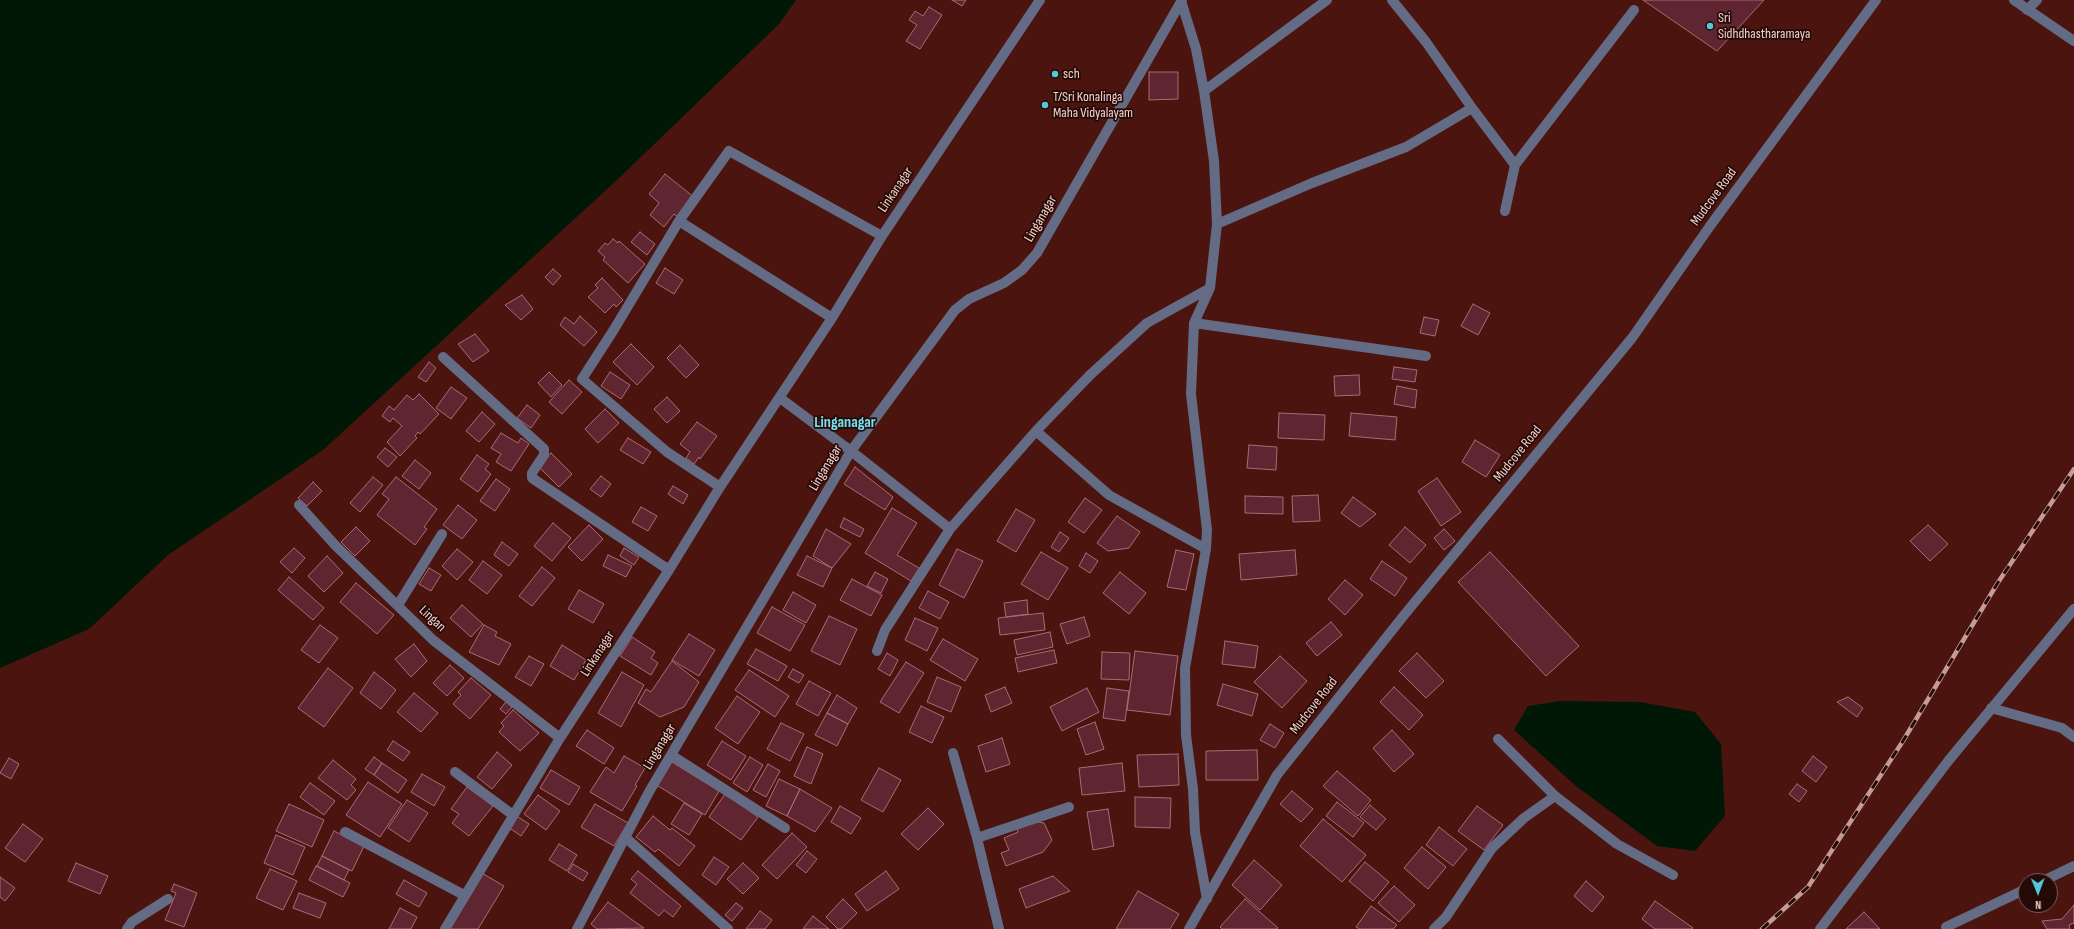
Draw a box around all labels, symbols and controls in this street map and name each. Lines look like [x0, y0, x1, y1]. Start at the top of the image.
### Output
place label: Sri Sidhdhastharamaya [1718, 10, 1810, 42]
marker: Sri Sidhdhastharamaya [1705, 21, 1715, 31]
place label: sch [1063, 66, 1080, 82]
marker: sch [1050, 69, 1060, 79]
place label: T/Sri Konalinga Maha Vidyalayam [1053, 89, 1133, 122]
marker: T/Sri Konalinga Maha Vidyalayam [1040, 100, 1050, 110]
street label: Linkanagar [875, 164, 917, 216]
street label: Mudcove Road [1687, 165, 1741, 229]
street label: Linganagar [1021, 193, 1061, 245]
district label: Linganagar [814, 413, 876, 433]
street label: Mudcove Road [1490, 422, 1546, 486]
street label: Linganagar [806, 442, 846, 494]
street label: Lingan [415, 602, 449, 636]
street label: Linkanagar [577, 628, 619, 680]
street label: Mudcove Road [1287, 674, 1341, 738]
street label: Linganagar [640, 721, 680, 773]
north arrow [2018, 873, 2058, 913]
text: N [2035, 898, 2041, 911]

